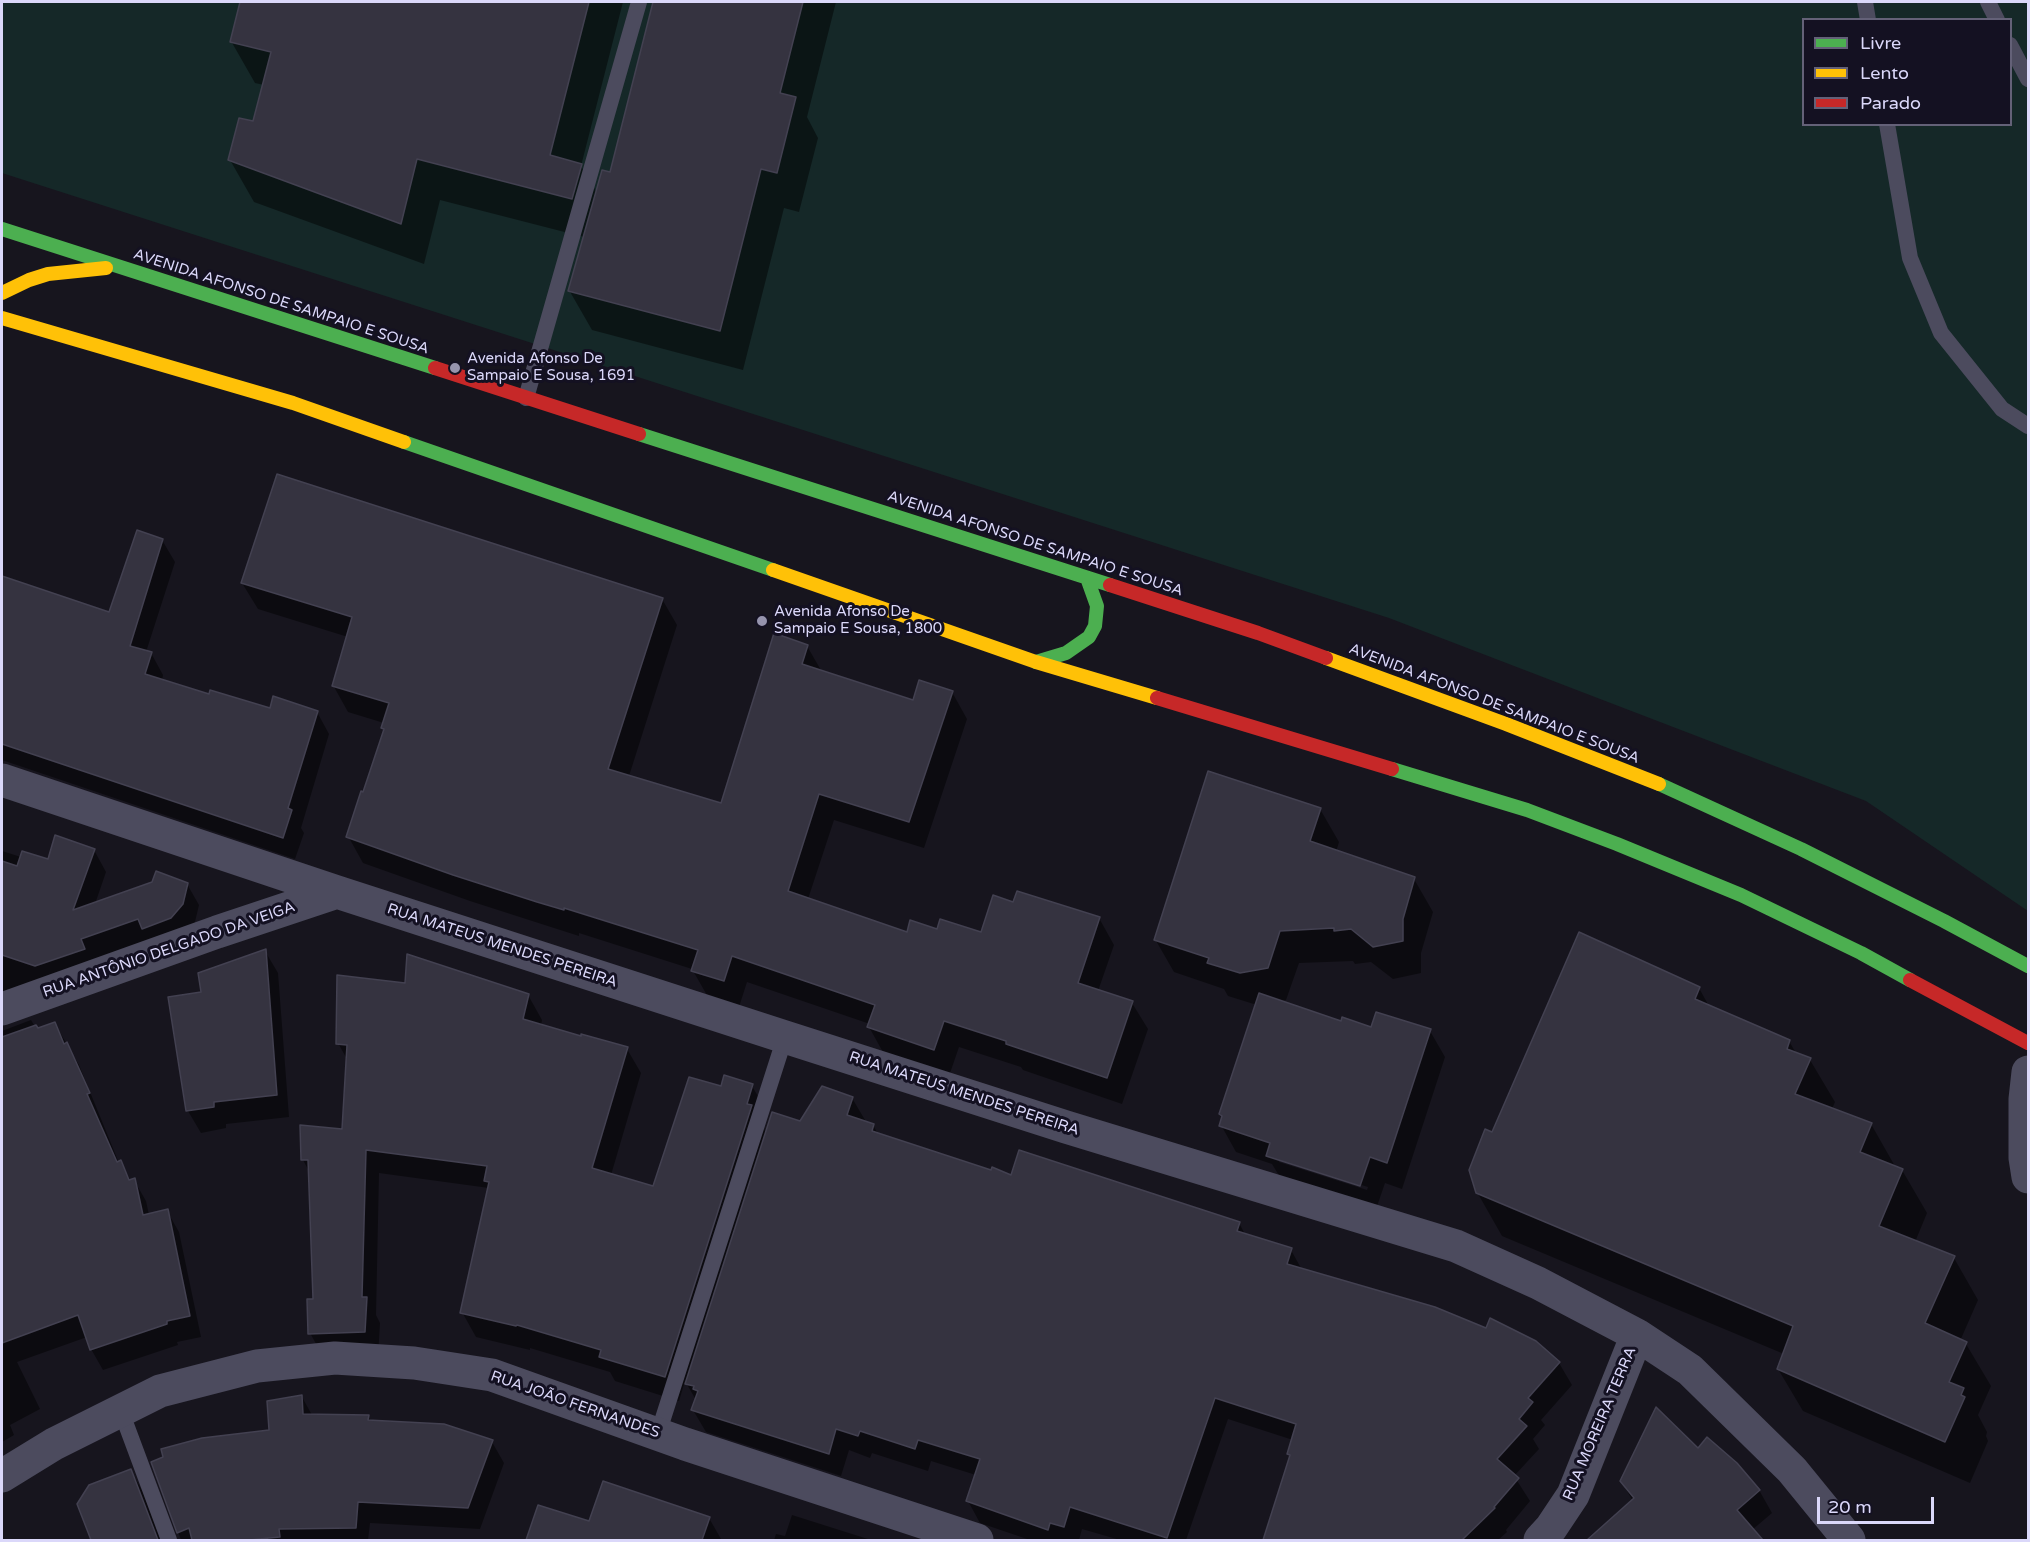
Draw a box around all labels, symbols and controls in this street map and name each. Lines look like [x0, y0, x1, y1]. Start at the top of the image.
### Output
legend [1802, 18, 2012, 126]
text: Livre [1860, 32, 1901, 54]
text: Lento [1860, 62, 1909, 84]
text: Parado [1860, 92, 1921, 114]
street label: AVENIDA AFONSO DE SAMPAIO E SOUSA [131, 246, 431, 358]
place label: Avenida Afonso De Sampaio E Sousa, 1691 [467, 350, 635, 385]
marker: Avenida Afonso De Sampaio E Sousa, 1691 [448, 361, 462, 375]
street label: AVENIDA AFONSO DE SAMPAIO E SOUSA [885, 488, 1185, 600]
place label: Avenida Afonso De Sampaio E Sousa, 1800 [774, 603, 942, 638]
marker: Avenida Afonso De Sampaio E Sousa, 1800 [755, 614, 769, 628]
street label: AVENIDA AFONSO DE SAMPAIO E SOUSA [1346, 640, 1642, 768]
street label: RUA ANTÔNIO DELGADO DA VEIGA [40, 898, 298, 1002]
street label: RUA MATEUS MENDES PEREIRA [385, 900, 619, 992]
street label: RUA MATEUS MENDES PEREIRA [847, 1048, 1081, 1140]
street label: RUA MOREIRA TERRA [1559, 1345, 1641, 1503]
street label: RUA JOÃO FERNANDES [488, 1368, 662, 1442]
scale bar [1820, 1485, 1937, 1523]
text: 20 m [1828, 1496, 1872, 1518]

